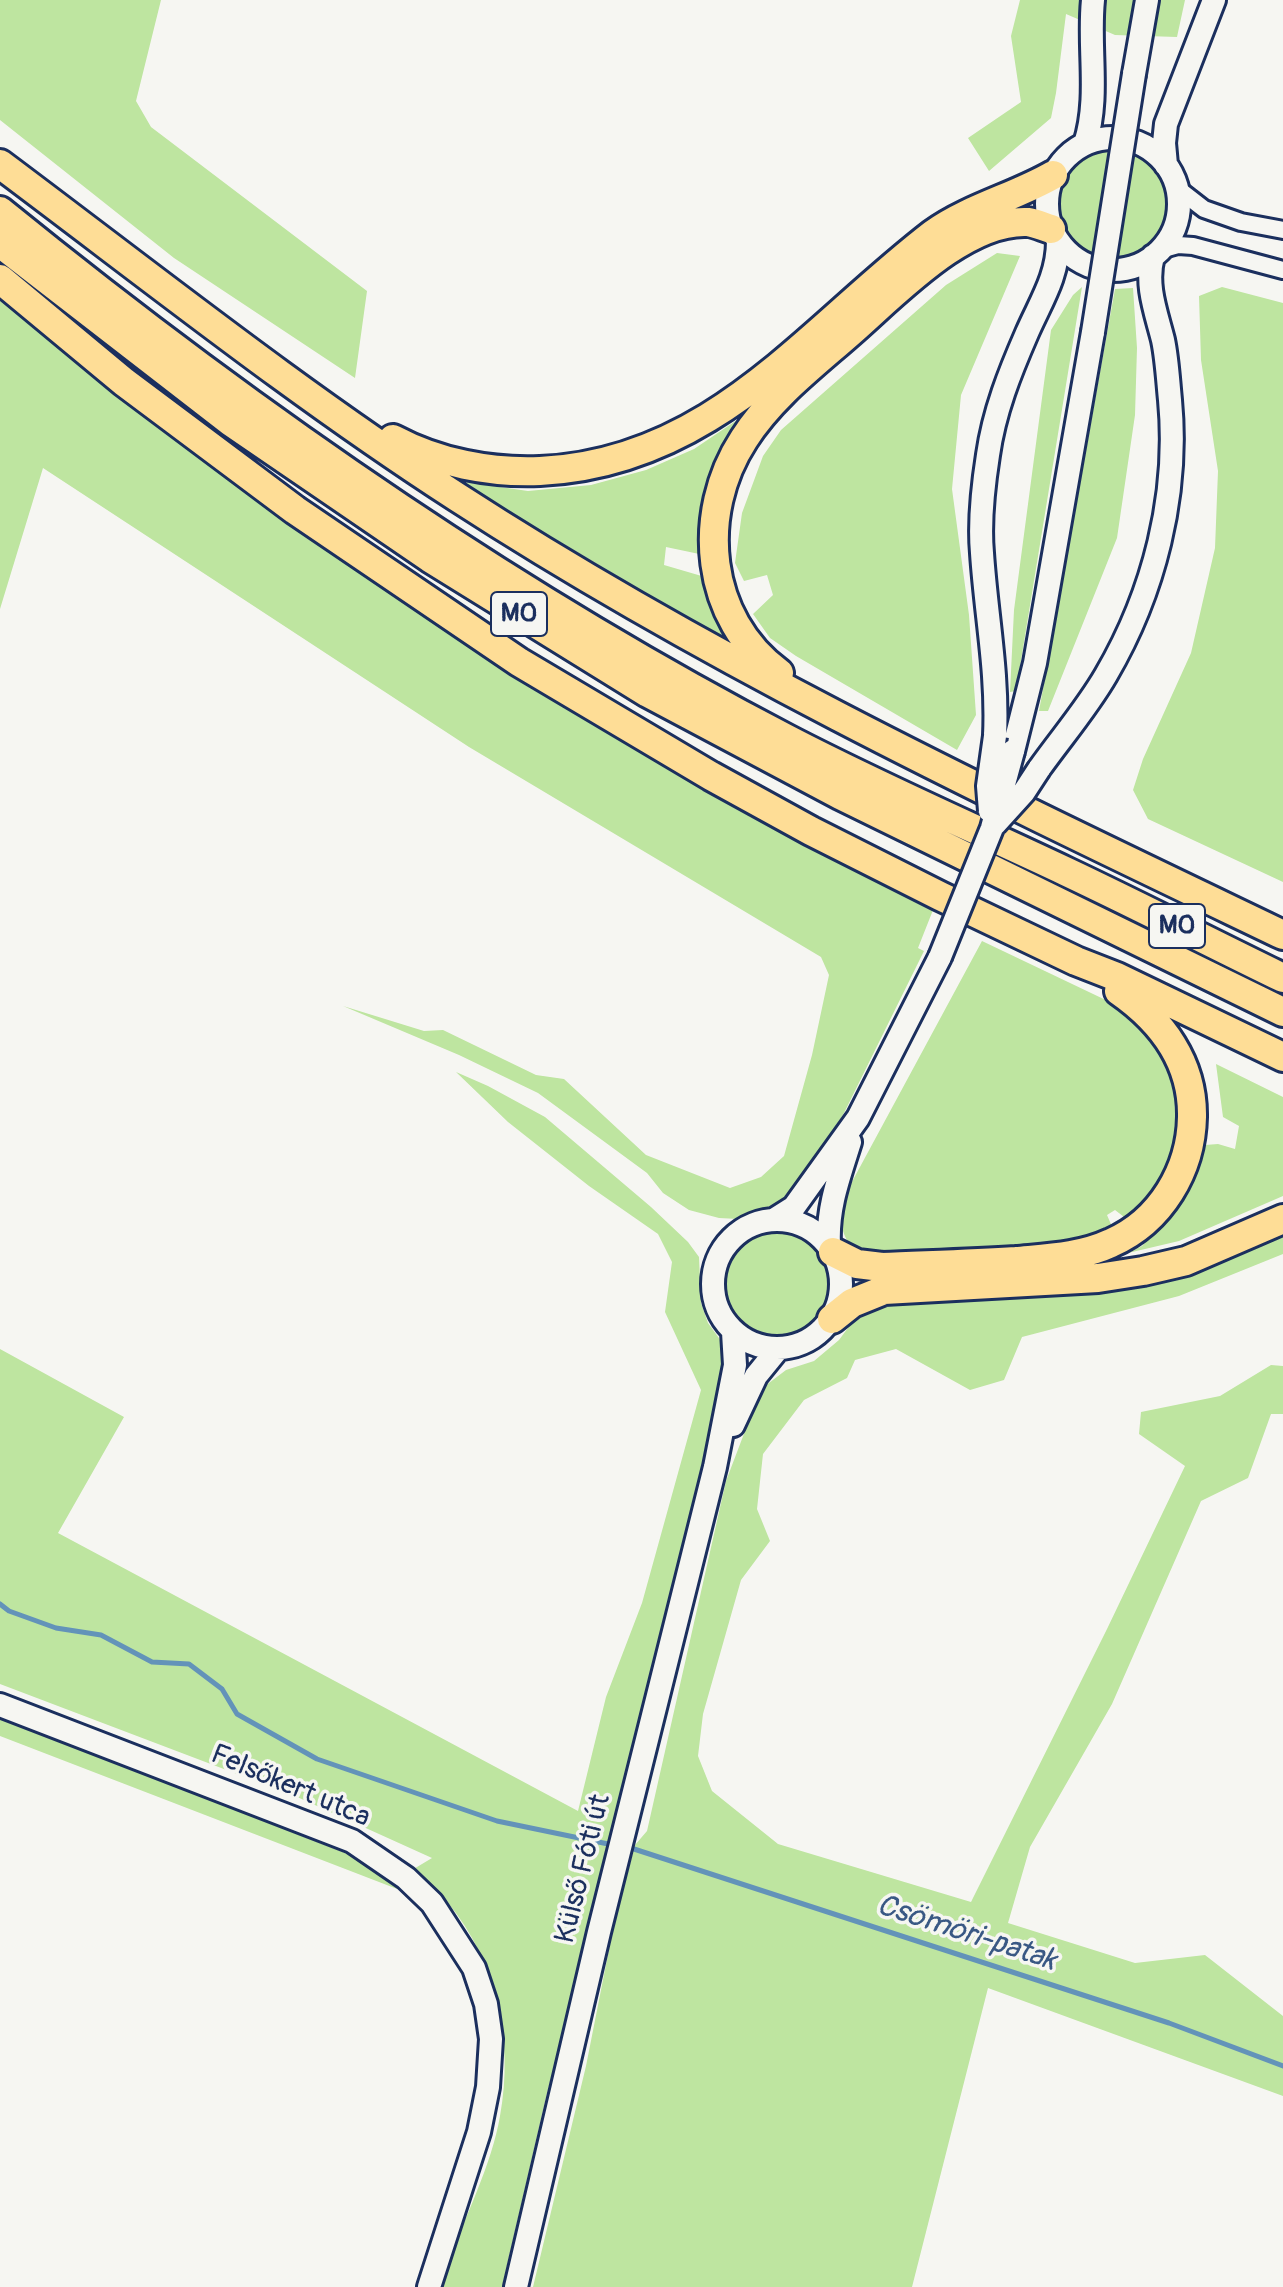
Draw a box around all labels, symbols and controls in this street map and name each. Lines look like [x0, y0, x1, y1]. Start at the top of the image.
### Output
road number: M0 [491, 592, 547, 636]
road number: M0 [1149, 904, 1205, 948]
street label: Felsőkert utca [205, 1738, 375, 1836]
street label: Külső Fóti út [549, 1791, 619, 1947]
water label: Csömöri-patak [872, 1888, 1060, 1980]

